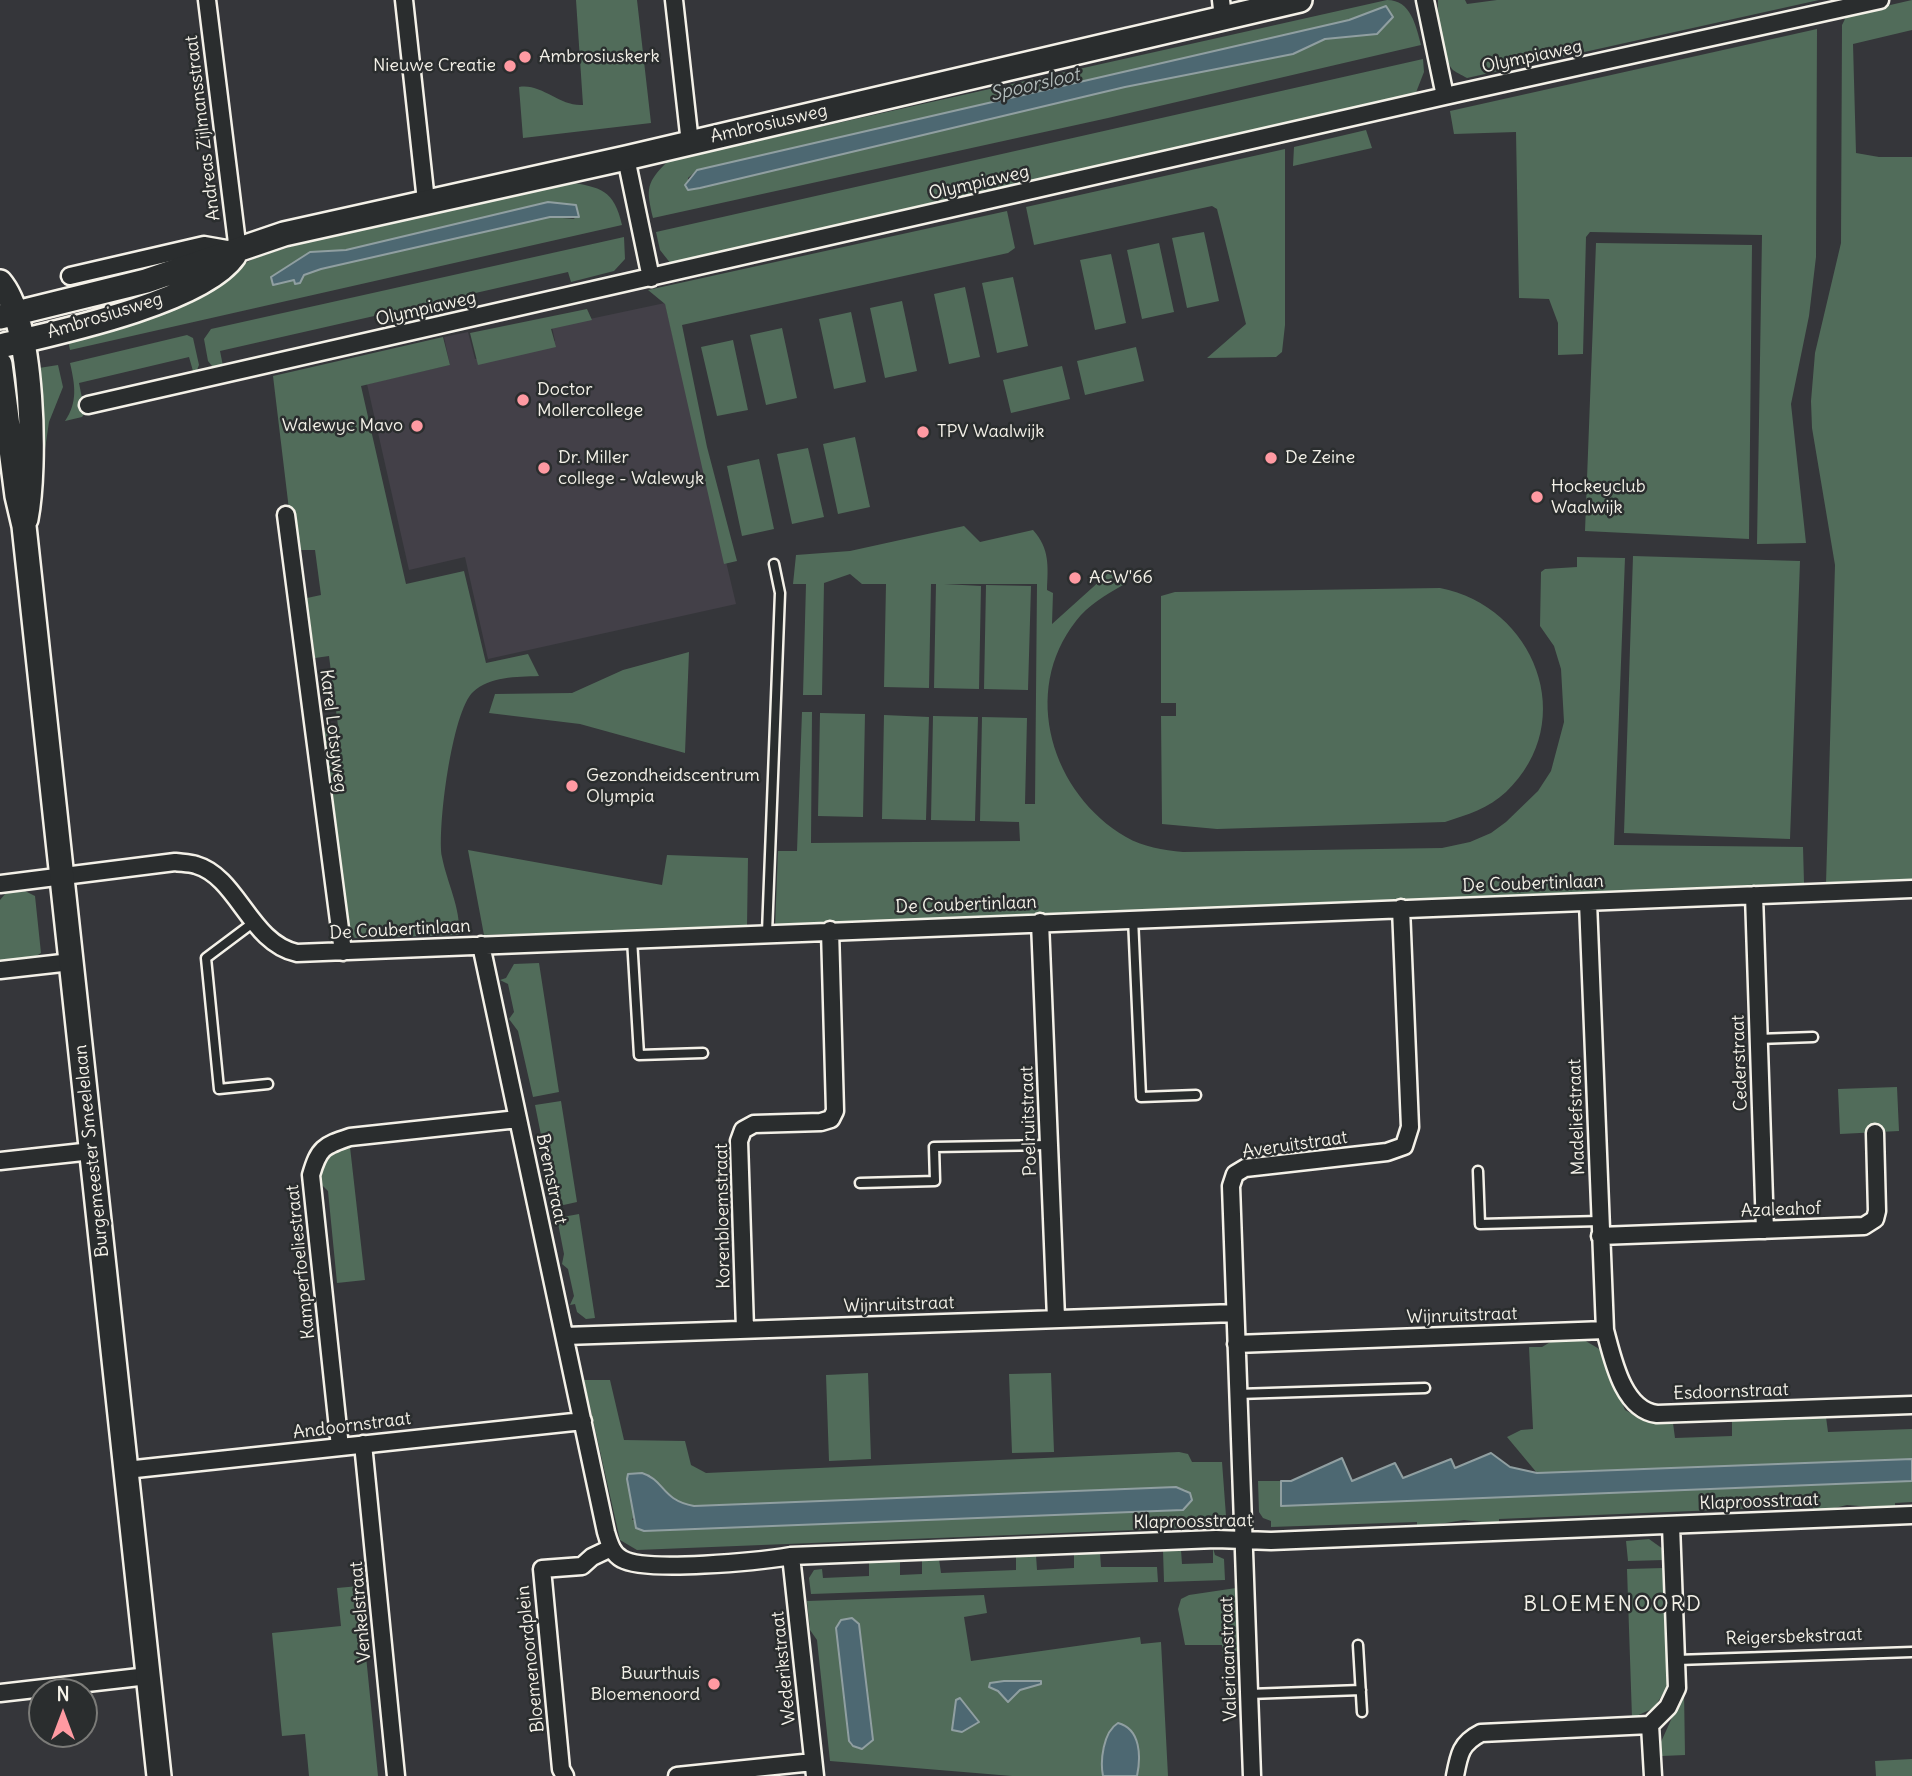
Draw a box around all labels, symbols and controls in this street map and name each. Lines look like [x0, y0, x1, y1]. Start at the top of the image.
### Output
street label: Andreas Zijlmansstraat [181, 34, 225, 222]
street label: Olympiaweg [1480, 36, 1584, 78]
place label: Ambrosiuskerk [539, 46, 660, 68]
marker: Ambrosiuskerk [517, 49, 533, 65]
place label: Nieuwe Creatie [373, 55, 496, 77]
marker: Nieuwe Creatie [502, 58, 518, 74]
water label: Spoorsloot [988, 64, 1082, 106]
street label: Ambrosiusweg [708, 100, 830, 148]
street label: Olympiaweg [927, 161, 1031, 205]
street label: Olympiaweg [374, 287, 478, 331]
street label: Ambrosiusweg [45, 288, 165, 344]
place label: Doctor Mollercollege [537, 379, 643, 422]
marker: Doctor Mollercollege [515, 392, 531, 408]
place label: Walewyc Mavo [282, 415, 403, 437]
marker: Walewyc Mavo [409, 418, 425, 434]
place label: TPV Waalwijk [937, 421, 1044, 443]
marker: TPV Waalwijk [915, 424, 931, 440]
place label: Dr. Miller college - Walewyk [558, 447, 704, 490]
place label: De Zeine [1285, 447, 1355, 469]
marker: De Zeine [1263, 450, 1279, 466]
marker: Dr. Miller college - Walewyk [536, 460, 552, 476]
place label: Hockeyclub Waalwijk [1551, 476, 1646, 518]
marker: Hockeyclub Waalwijk [1529, 489, 1545, 505]
place label: ACW'66 [1089, 567, 1153, 589]
marker: ACW'66 [1067, 570, 1083, 586]
street label: Karel Lotsyweg [315, 668, 351, 794]
place label: Gezondheidscentrum Olympia [586, 765, 760, 808]
marker: Gezondheidscentrum Olympia [564, 778, 580, 794]
street label: De Coubertinlaan [1462, 871, 1604, 897]
street label: De Coubertinlaan [895, 892, 1037, 918]
street label: De Coubertinlaan [329, 916, 471, 944]
street label: Cederstraat [1728, 1014, 1752, 1112]
street label: Burgemeester Smeelelaan [70, 1044, 114, 1258]
street label: Madeliefstraat [1564, 1058, 1590, 1176]
street label: Poelruitstraat [1016, 1066, 1042, 1176]
street label: Averuitstraat [1241, 1127, 1349, 1163]
street label: Bremstraat [531, 1132, 571, 1226]
street label: Korenbloemstraat [711, 1143, 735, 1289]
street label: Kamperfoeliestraat [282, 1184, 320, 1340]
street label: Azaleahof [1740, 1198, 1822, 1222]
street label: Wijnruitstraat [843, 1292, 955, 1318]
street label: Wijnruitstraat [1406, 1303, 1518, 1329]
street label: Esdoornstraat [1673, 1379, 1789, 1405]
street label: Andoornstraat [292, 1408, 412, 1444]
street label: Klaproosstraat [1699, 1489, 1819, 1515]
street label: Klaproosstraat [1133, 1510, 1253, 1534]
street label: Venkelstraat [346, 1561, 376, 1663]
street label: Bloemenoordplein [513, 1584, 549, 1734]
district label: BLOEMENOORD [1525, 1592, 1701, 1618]
street label: Valeriaanstraat [1216, 1596, 1242, 1722]
street label: Wederikstraat [767, 1610, 801, 1726]
street label: Reigersbekstraat [1725, 1624, 1863, 1650]
place label: Buurthuis Bloemenoord [590, 1663, 700, 1706]
marker: Buurthuis Bloemenoord [706, 1676, 722, 1692]
north arrow [28, 1678, 98, 1748]
text: N [56, 1682, 70, 1706]

